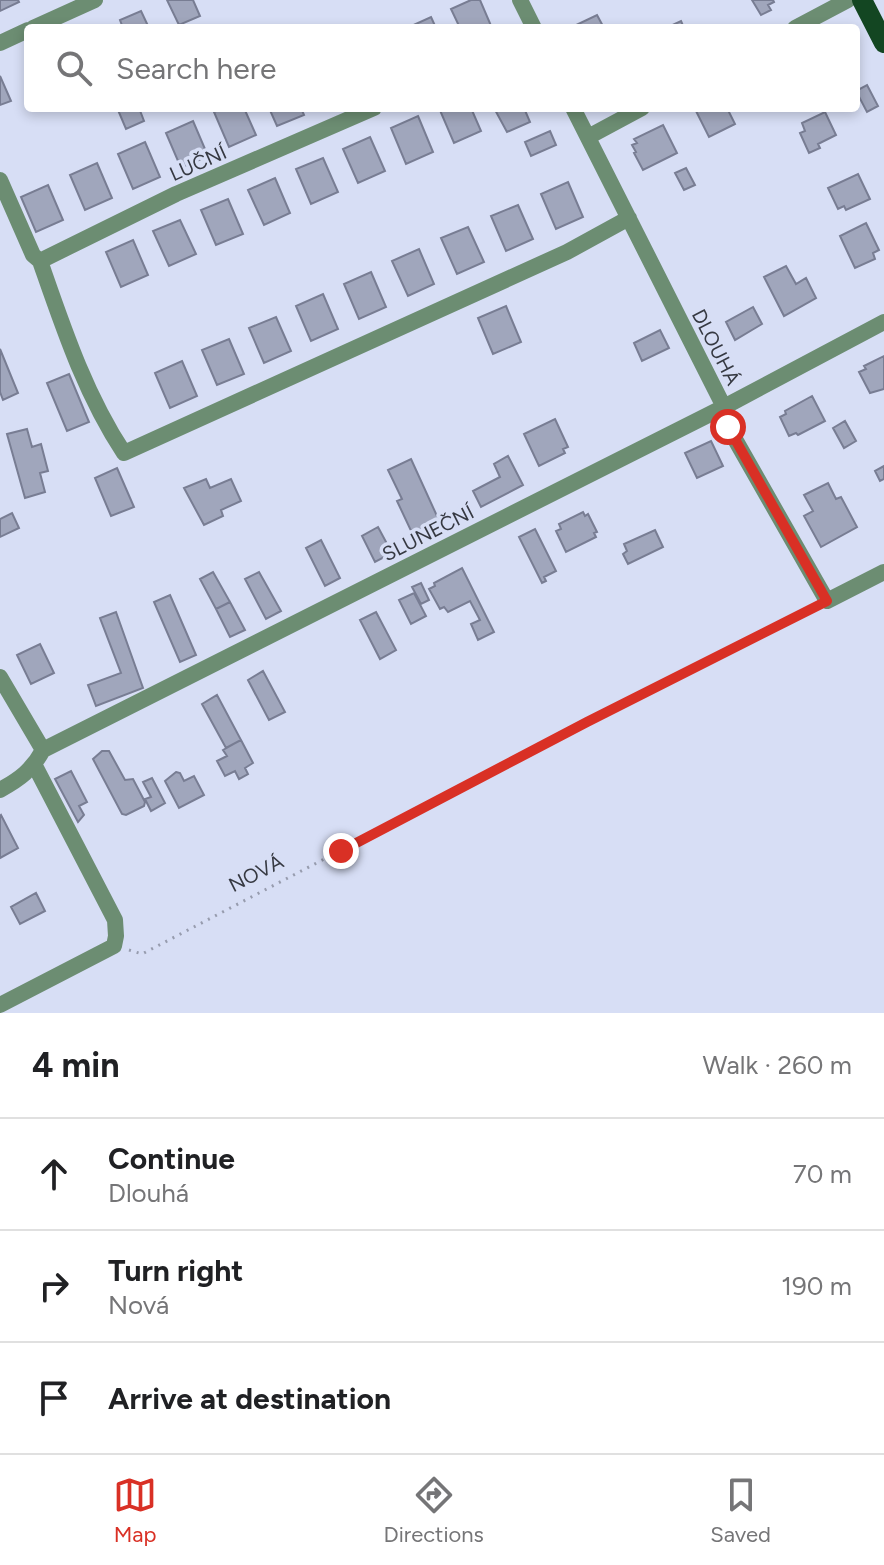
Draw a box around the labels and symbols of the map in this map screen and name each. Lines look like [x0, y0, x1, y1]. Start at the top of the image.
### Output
street label: LUČNÍ [166, 140, 231, 186]
street label: DLOUHÁ [687, 305, 746, 389]
route start [710, 409, 746, 445]
street label: SLUNEČNÍ [378, 499, 478, 566]
route end [323, 833, 359, 869]
street label: NOVÁ [225, 849, 288, 897]

